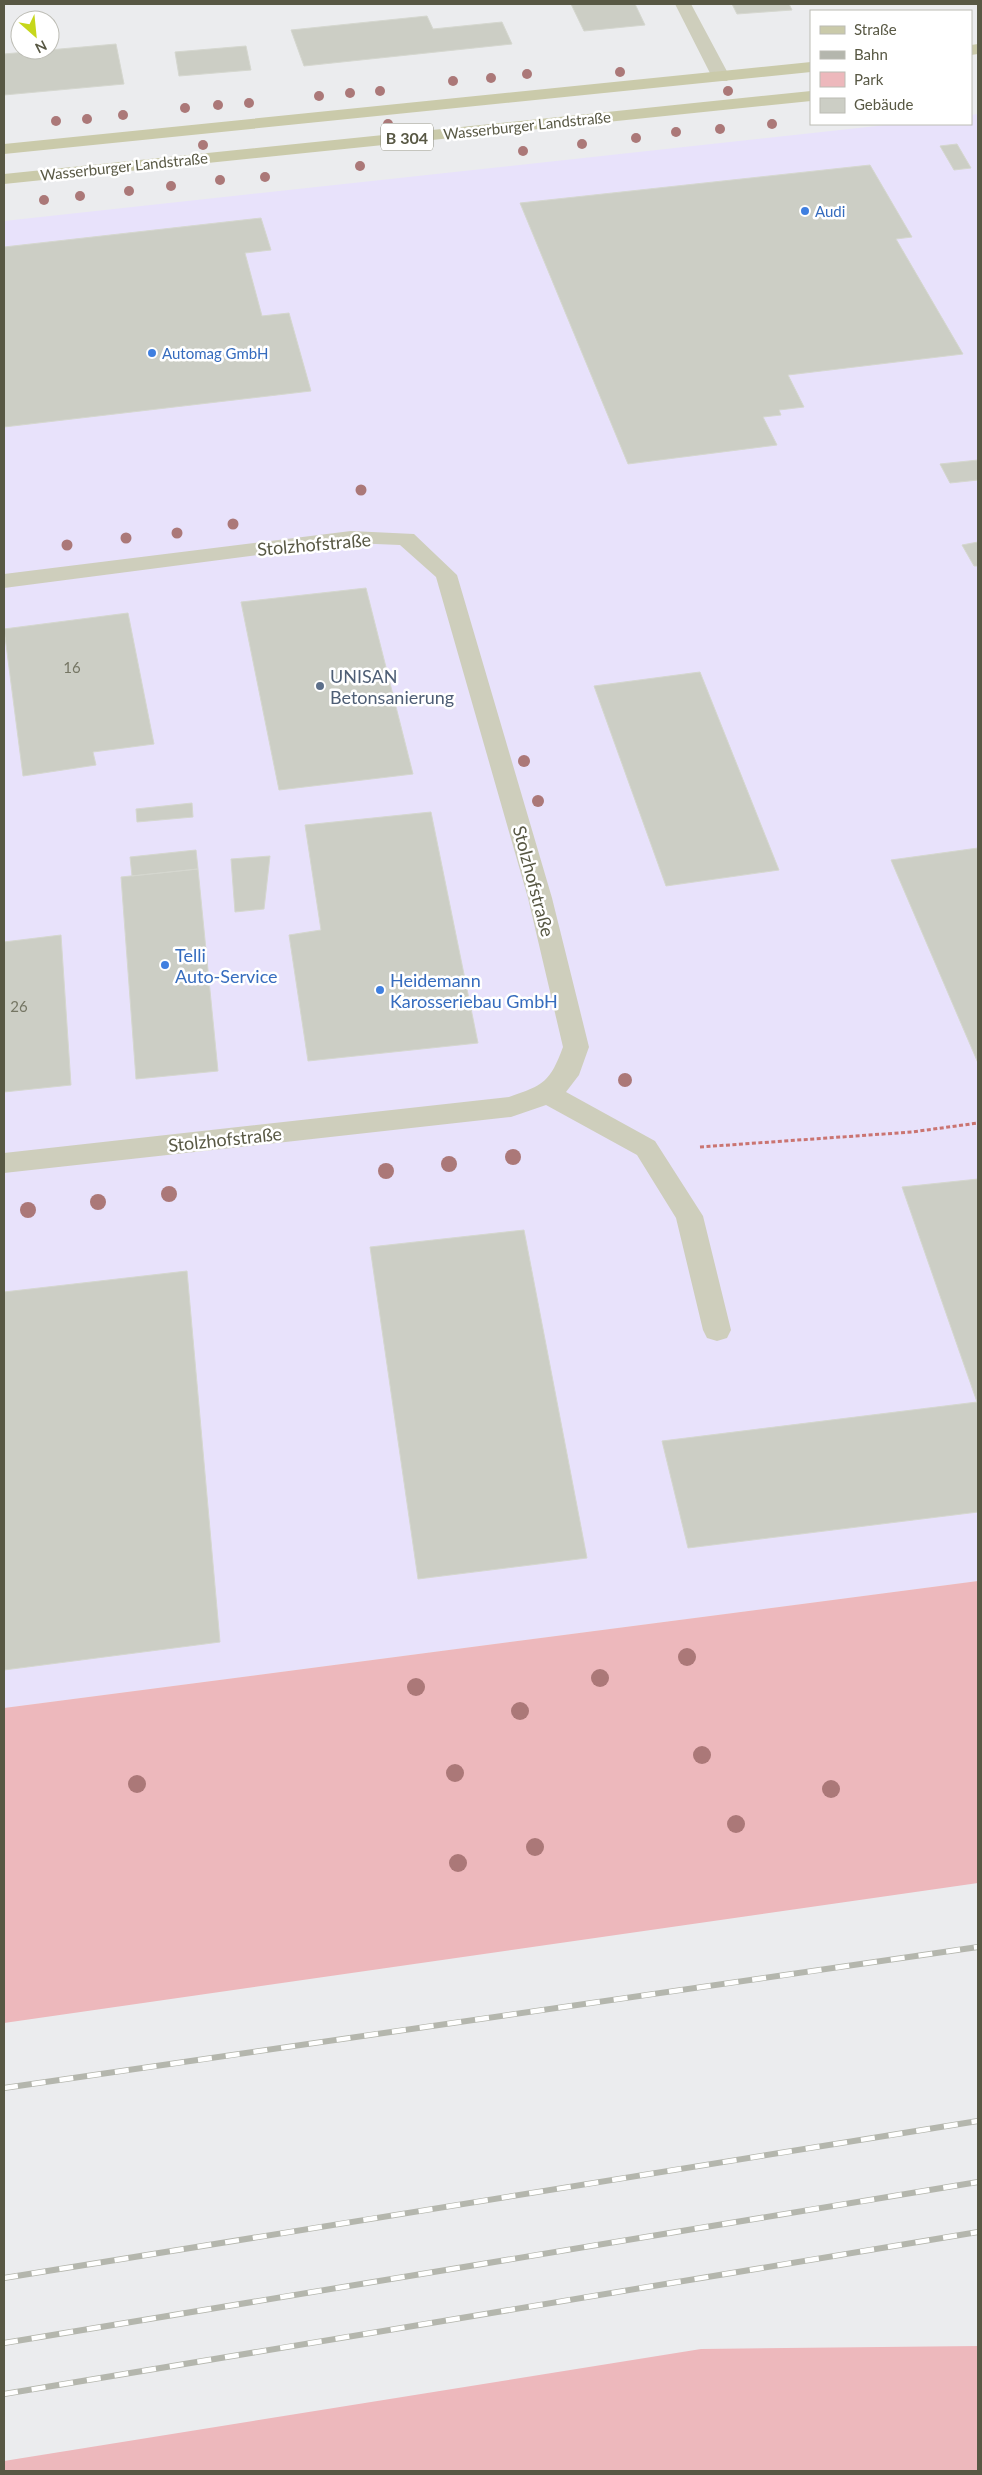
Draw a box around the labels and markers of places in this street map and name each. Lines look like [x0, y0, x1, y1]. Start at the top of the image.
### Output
place label: Audi [815, 202, 845, 220]
marker: Audi [799, 205, 811, 217]
place label: Automag GmbH [162, 344, 268, 362]
marker: Automag GmbH [146, 347, 158, 359]
place label: UNISAN Betonsanierung [330, 665, 454, 708]
marker: UNISAN Betonsanierung [314, 680, 326, 692]
place label: Telli Auto-Service [175, 944, 278, 987]
marker: Telli Auto-Service [159, 959, 171, 971]
place label: Heidemann Karosseriebau GmbH [390, 969, 558, 1012]
marker: Heidemann Karosseriebau GmbH [374, 984, 386, 996]

